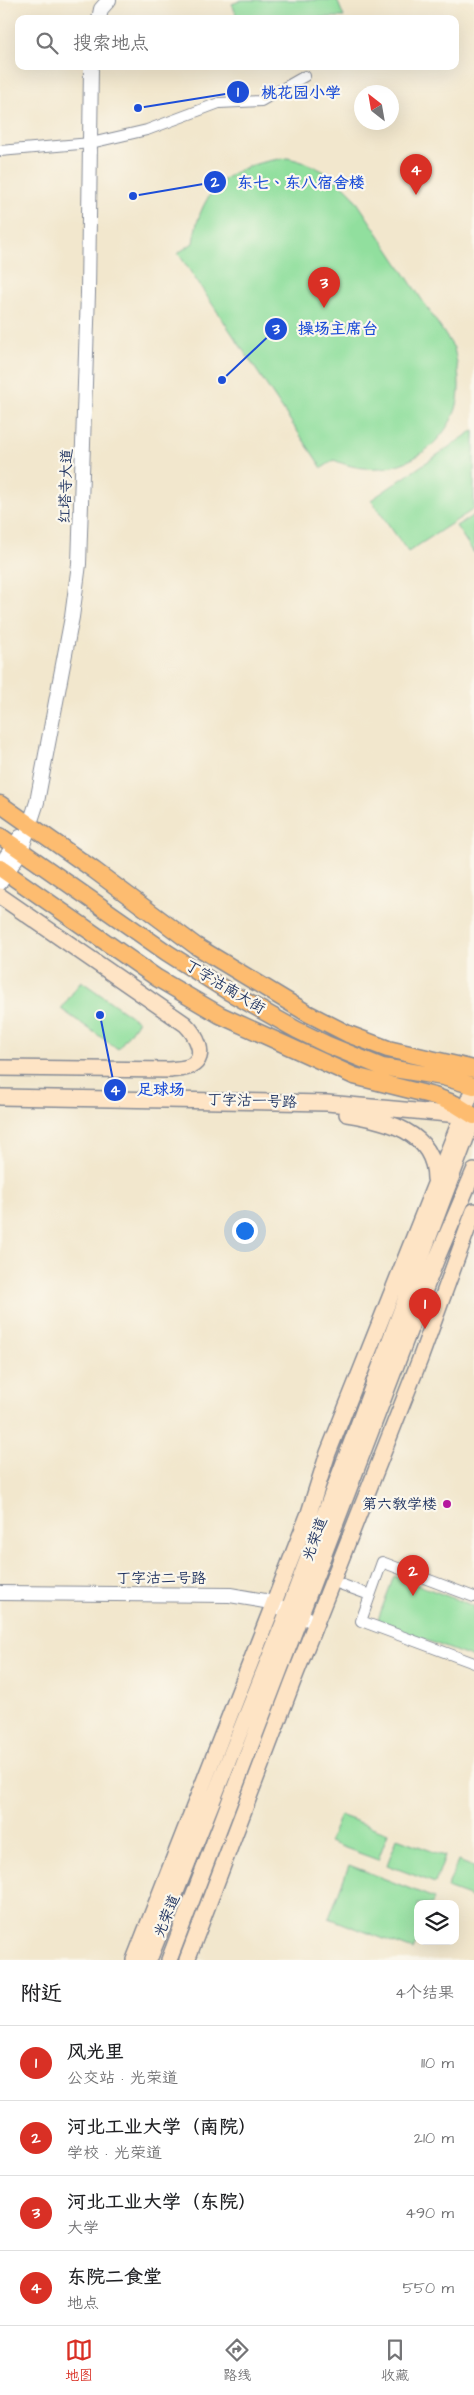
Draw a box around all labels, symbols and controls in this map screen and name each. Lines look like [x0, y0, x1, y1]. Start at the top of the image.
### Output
search box [15, 15, 459, 70]
icon: search [33, 29, 61, 57]
text: 搜索地点 [73, 30, 149, 57]
callout: 桃花园小学 [226, 76, 351, 107]
text: 1 [237, 82, 239, 103]
text: 桃花园小学 [261, 82, 341, 104]
north arrow [354, 85, 399, 130]
pin: 4 [400, 154, 432, 195]
callout: 东七、东八宿舍楼 [202, 167, 375, 198]
text: 2 [210, 172, 220, 193]
text: 东七、东八宿舍楼 [237, 172, 365, 194]
pin: 3 [308, 267, 340, 308]
callout: 操场主席台 [263, 313, 388, 344]
text: 操场主席台 [298, 318, 378, 340]
text: 3 [271, 319, 280, 340]
street label: 红塔寺大道 [54, 448, 78, 524]
street label: 丁字沽南大街 [181, 955, 269, 1019]
callout: 足球场 [102, 1074, 195, 1105]
text: 足球场 [137, 1079, 185, 1101]
text: 4 [110, 1080, 121, 1101]
street label: 丁字沽一号路 [207, 1089, 297, 1113]
your location [232, 1218, 258, 1244]
pin: 1 [409, 1288, 441, 1329]
place label: 第六教学楼 [362, 1494, 437, 1515]
marker: 第六教学楼 [441, 1498, 453, 1510]
street label: 光荣道 [297, 1514, 333, 1564]
pin: 2 [397, 1555, 429, 1596]
street label: 丁字沽二号路 [116, 1568, 206, 1589]
street label: 光荣道 [149, 1891, 185, 1941]
map controls [414, 1900, 459, 1945]
button: layers [414, 1900, 459, 1945]
text: 附近 [20, 1979, 62, 2008]
text: 4个结果 [395, 1982, 454, 2004]
text: 风光里 [67, 2039, 124, 2066]
text: 1 [35, 2052, 37, 2074]
text: 110 m [421, 2052, 454, 2074]
text: 公交站 · 光荣道 [67, 2067, 178, 2089]
text: 河北工业大学（南院） [67, 2114, 257, 2141]
text: 2 [31, 2127, 41, 2149]
text: 210 m [414, 2127, 454, 2149]
text: 学校 · 光荣道 [67, 2142, 162, 2164]
text: 河北工业大学（东院） [67, 2189, 257, 2216]
text: 3 [32, 2202, 40, 2224]
text: 490 m [405, 2202, 454, 2224]
text: 大学 [67, 2217, 99, 2239]
text: 东院二食堂 [67, 2264, 162, 2291]
text: 4 [31, 2277, 41, 2299]
text: 550 m [402, 2277, 454, 2299]
text: 地点 [67, 2292, 99, 2314]
tab: 地图 [65, 2336, 93, 2386]
tab: 路线 [223, 2336, 251, 2386]
tab: 收藏 [381, 2336, 409, 2386]

